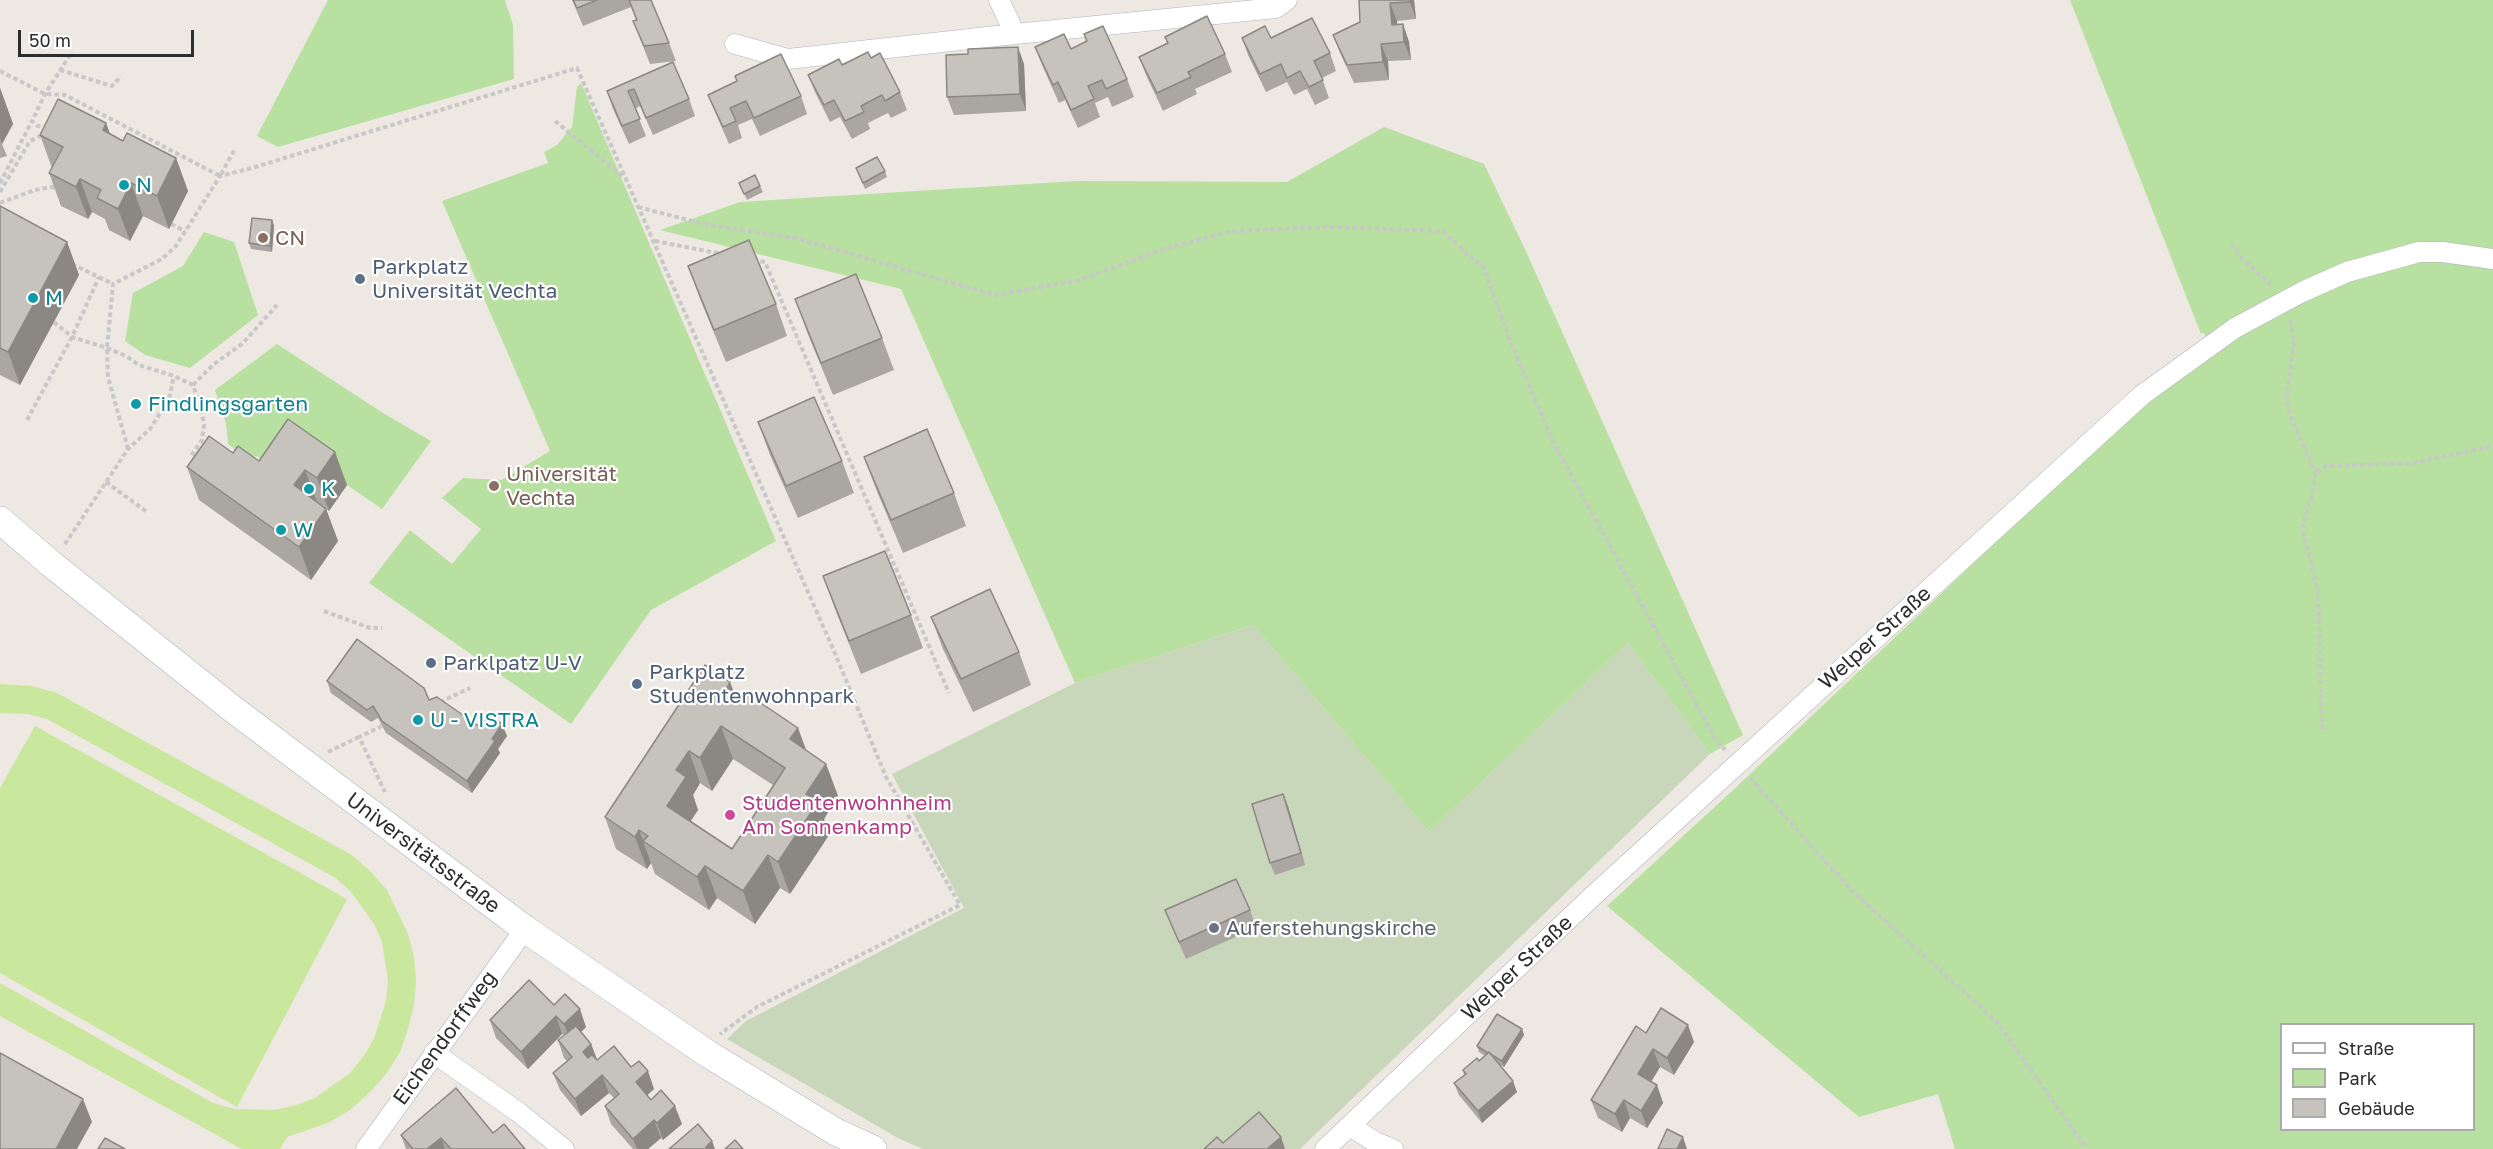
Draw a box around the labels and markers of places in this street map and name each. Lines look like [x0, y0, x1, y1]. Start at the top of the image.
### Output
place label: N [136, 172, 152, 198]
marker: N [117, 178, 131, 192]
place label: CN [275, 225, 305, 251]
marker: CN [256, 231, 270, 245]
place label: Parkplatz Universität Vechta [372, 254, 557, 304]
marker: Parkplatz Universität Vechta [353, 272, 367, 286]
place label: M [45, 285, 63, 311]
marker: M [26, 291, 40, 305]
place label: Findlingsgarten [148, 391, 308, 417]
marker: Findlingsgarten [129, 397, 143, 411]
place label: Universität Vechta [506, 461, 617, 511]
place label: K [321, 476, 335, 502]
marker: Universität Vechta [487, 479, 501, 493]
marker: K [302, 482, 316, 496]
place label: W [293, 517, 313, 543]
marker: W [274, 523, 288, 537]
place label: Parklpatz U-V [443, 650, 582, 676]
marker: Parklpatz U-V [424, 656, 438, 670]
place label: Parkplatz Studentenwohnpark [649, 659, 854, 709]
marker: Parkplatz Studentenwohnpark [630, 677, 644, 691]
place label: U - VISTRA [430, 707, 539, 733]
marker: U - VISTRA [411, 713, 425, 727]
place label: Studentenwohnheim Am Sonnenkamp [742, 790, 952, 840]
marker: Studentenwohnheim Am Sonnenkamp [723, 808, 737, 822]
place label: Auferstehungskirche [1226, 915, 1436, 941]
marker: Auferstehungskirche [1207, 921, 1221, 935]

